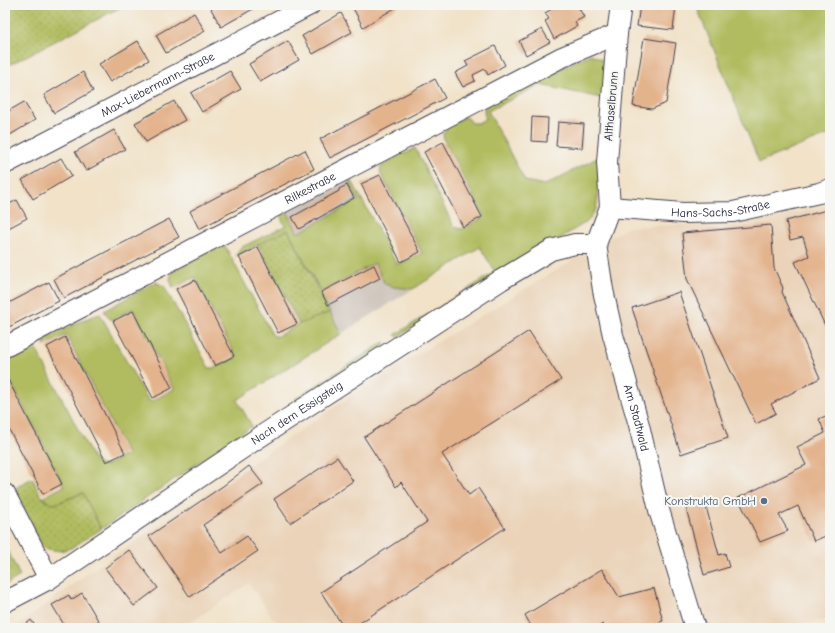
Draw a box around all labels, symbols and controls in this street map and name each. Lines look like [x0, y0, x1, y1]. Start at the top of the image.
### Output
street label: Max-Liebermann-Straße [98, 49, 217, 120]
street label: Althaselbrunn [601, 71, 621, 141]
street label: Rilkestraße [282, 169, 338, 207]
street label: Hans-Sachs-Straße [671, 197, 771, 220]
street label: Nach dem Essigsteig [248, 378, 345, 448]
street label: Am Stadtwald [621, 383, 652, 453]
place label: Konstrukta GmbH [664, 494, 756, 508]
marker: Konstrukta GmbH [759, 496, 769, 506]

